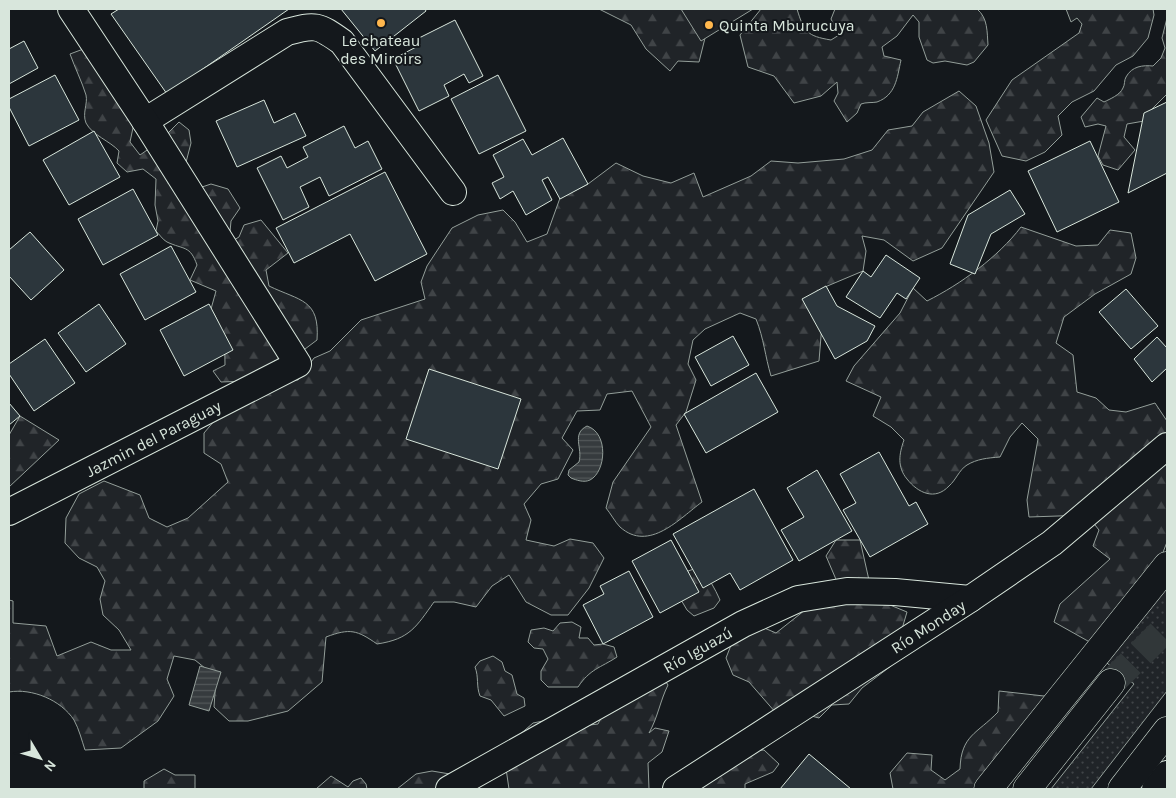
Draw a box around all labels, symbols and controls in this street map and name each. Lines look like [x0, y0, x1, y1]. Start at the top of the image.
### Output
place label: Quinta Mburucuya [719, 16, 855, 35]
marker: Le chateau des Miroirs [375, 17, 387, 29]
marker: Quinta Mburucuya [703, 19, 715, 31]
place label: Le chateau des Miroirs [340, 31, 422, 68]
street label: Jazmin del Paraguay [83, 396, 225, 481]
street label: Río Monday [887, 595, 969, 658]
street label: Río Iguazú [660, 623, 736, 677]
north arrow [15, 733, 65, 783]
text: N [40, 757, 60, 775]

